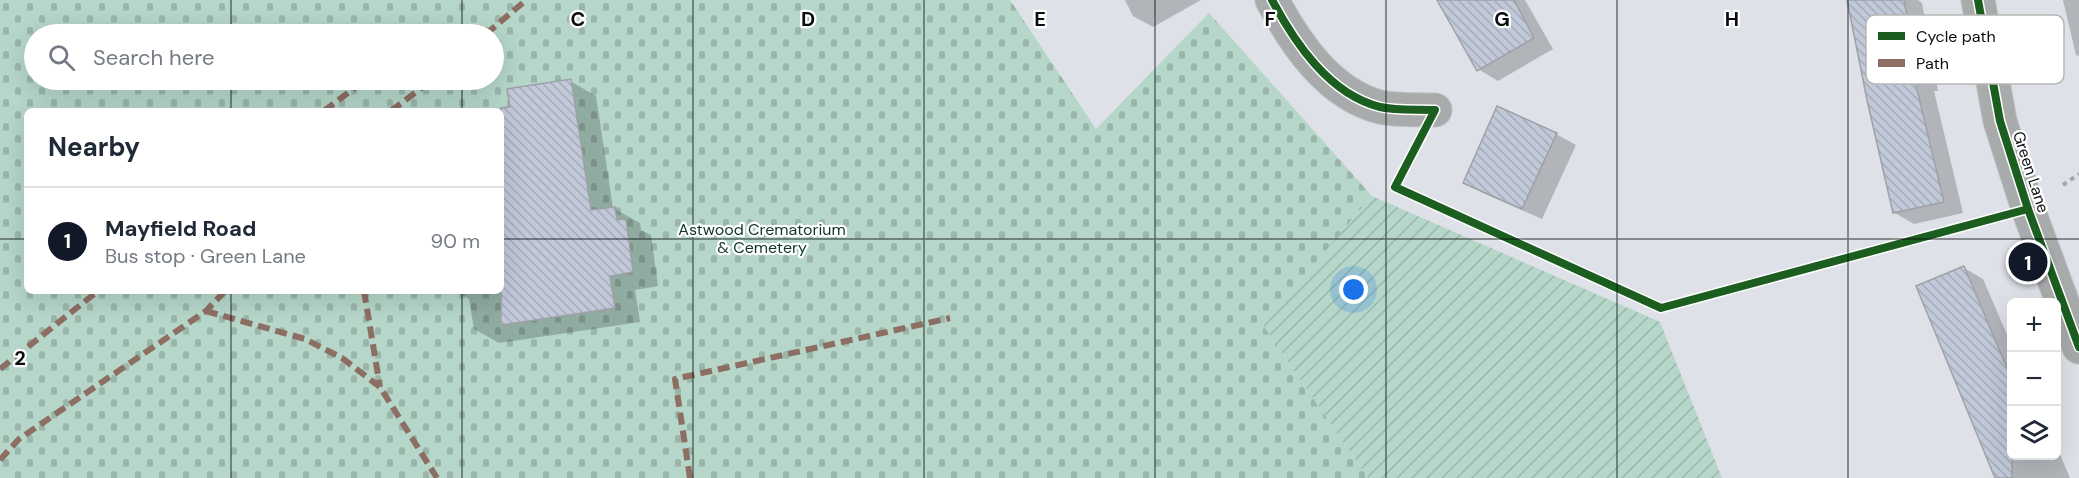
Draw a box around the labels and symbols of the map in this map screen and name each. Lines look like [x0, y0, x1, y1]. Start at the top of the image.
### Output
text: C [571, 6, 585, 32]
text: D [801, 6, 815, 32]
text: E [1034, 6, 1046, 32]
text: F [1264, 6, 1276, 32]
text: G [1494, 6, 1510, 32]
text: H [1725, 6, 1739, 32]
legend [1866, 15, 2064, 84]
text: Cycle path [1916, 26, 1996, 47]
text: Path [1916, 53, 1949, 74]
street label: Green Lane [2008, 128, 2054, 216]
park label: Astwood Crematorium & Cemetery [678, 219, 846, 258]
pin: 1 [2008, 240, 2048, 284]
your location [1339, 275, 1368, 304]
text: 2 [14, 345, 26, 371]

